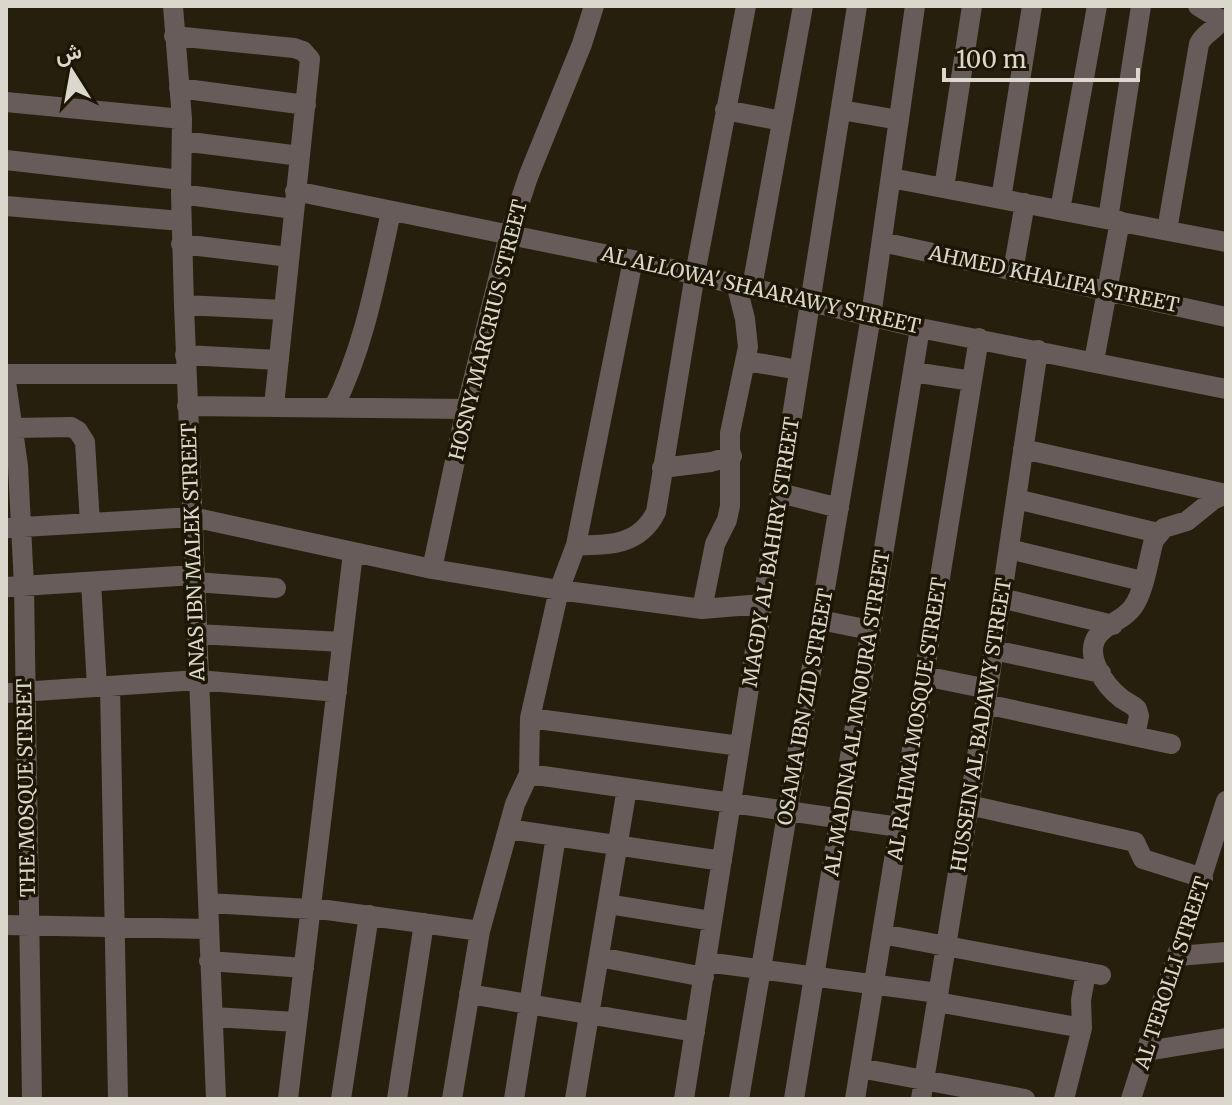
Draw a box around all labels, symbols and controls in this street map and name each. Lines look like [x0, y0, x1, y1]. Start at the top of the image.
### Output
north arrow [32, 32, 112, 112]
scale bar [944, 32, 1138, 82]
text: ش [53, 36, 84, 69]
text: 100 m [956, 44, 1027, 75]
street label: HOSNY MARCRIUS STREET [443, 197, 532, 463]
street label: AL ALLOWA' SHAARAWY STREET [598, 240, 923, 338]
street label: AHMED KHALIFA STREET [926, 240, 1182, 317]
street label: MAGDY AL BAHIRY STREET [737, 415, 804, 689]
street label: ANAS IBN MALEK STREET [175, 422, 210, 683]
street label: AL MADINA AL MNOURA STREET [818, 548, 895, 879]
street label: AL RAHMA MOSQUE STREET [882, 575, 951, 863]
street label: HUSSEIN AL BADAWY STREET [945, 576, 1016, 874]
street label: OSAMA IBN ZID STREET [771, 587, 838, 827]
street label: THE MOSQUE STREET [11, 678, 40, 897]
street label: AL TEROLLI STREET [1128, 873, 1214, 1073]

